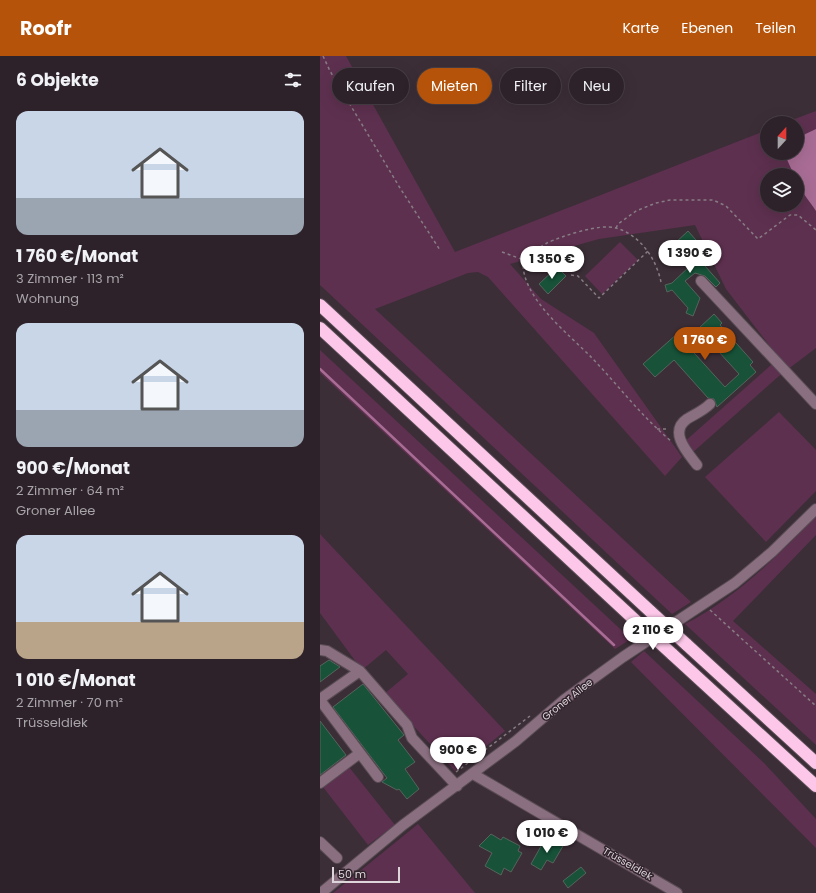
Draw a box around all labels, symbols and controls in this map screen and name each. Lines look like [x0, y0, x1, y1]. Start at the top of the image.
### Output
text: Roofr [20, 15, 72, 42]
text: Karte [622, 18, 659, 38]
text: Ebenen [681, 18, 733, 38]
text: Teilen [755, 18, 796, 38]
text: 6 Objekte [16, 68, 99, 92]
chip: Kaufen [332, 68, 409, 104]
chip: Mieten [417, 68, 492, 104]
chip: Filter [500, 68, 561, 104]
chip: Neu [569, 68, 624, 104]
icon: filters [282, 69, 304, 91]
north arrow [760, 116, 804, 160]
map controls [760, 116, 804, 212]
icon: home [124, 137, 196, 209]
button: layers [760, 168, 804, 212]
pin: 1 390 € [653, 240, 727, 274]
text: 1 390 € [667, 243, 713, 262]
text: 1 760 €/Monat [16, 244, 138, 268]
pin: 1 350 € [515, 246, 589, 280]
text: 1 350 € [529, 249, 575, 268]
text: 3 Zimmer · 113 m² [16, 269, 124, 288]
text: Wohnung [16, 289, 79, 308]
pin: 1 760 € [668, 327, 742, 361]
text: 1 760 € [683, 330, 727, 349]
icon: home [124, 349, 196, 421]
text: 900 €/Monat [16, 456, 130, 480]
text: 2 Zimmer · 64 m² [16, 481, 124, 500]
text: Groner Allee [16, 501, 95, 520]
icon: home [124, 561, 196, 633]
pin: 2 110 € [616, 617, 690, 651]
text: 2 110 € [632, 620, 674, 639]
text: 1 010 €/Monat [16, 668, 136, 692]
street label: Groner Allee [539, 675, 596, 724]
text: 2 Zimmer · 70 m² [16, 693, 123, 712]
text: Trüsseldiek [16, 713, 88, 732]
pin: 900 € [430, 737, 486, 771]
text: 900 € [439, 740, 477, 759]
pin: 1 010 € [510, 820, 584, 854]
text: 1 010 € [526, 823, 568, 842]
street label: Trüsseldiek [600, 843, 656, 884]
scale bar [332, 865, 400, 884]
text: 50 m [338, 866, 366, 882]

